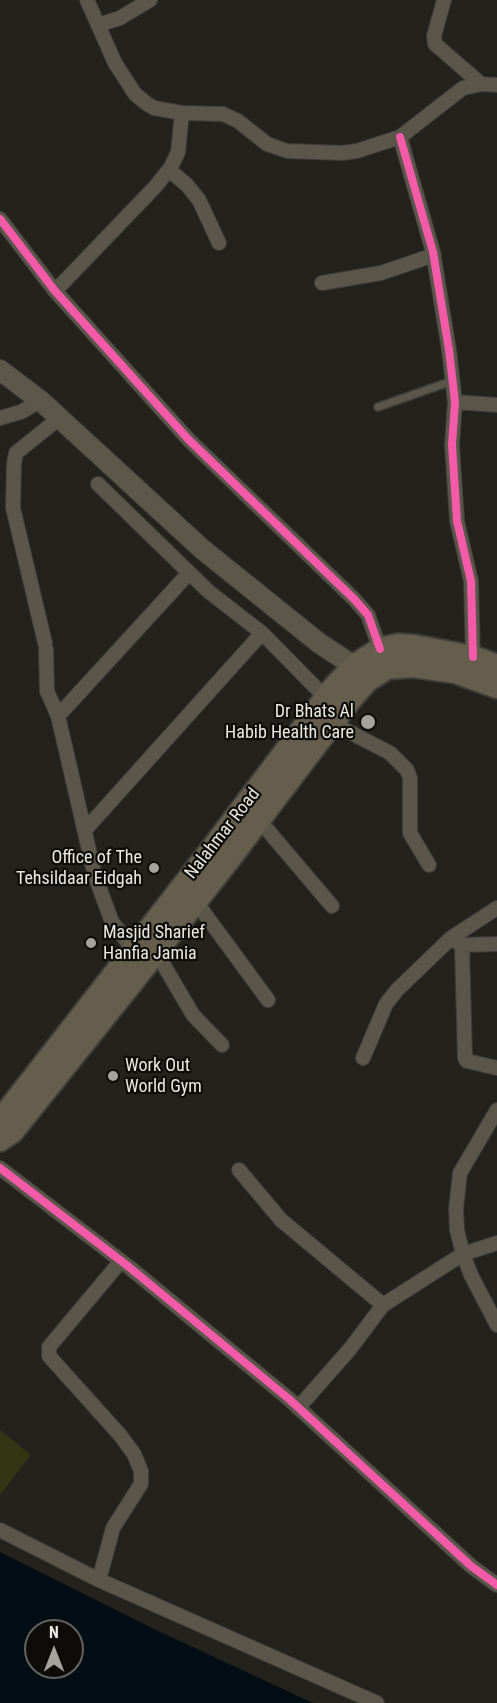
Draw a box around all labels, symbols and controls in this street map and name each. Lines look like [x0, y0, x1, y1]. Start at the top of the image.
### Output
place label: Dr Bhats Al Habib Health Care [225, 701, 354, 744]
marker: Dr Bhats Al Habib Health Care [359, 713, 377, 731]
street label: Nalahmar Road [181, 784, 265, 884]
place label: Office of The Tehsildaar Eidgah [16, 847, 142, 890]
marker: Office of The Tehsildaar Eidgah [147, 861, 161, 875]
place label: Masjid Sharief Hanfia Jamia [103, 922, 205, 964]
marker: Masjid Sharief Hanfia Jamia [84, 936, 98, 950]
place label: Work Out World Gym [125, 1055, 202, 1098]
marker: Work Out World Gym [106, 1069, 120, 1083]
north arrow [24, 1619, 84, 1679]
text: N [49, 1623, 59, 1642]

